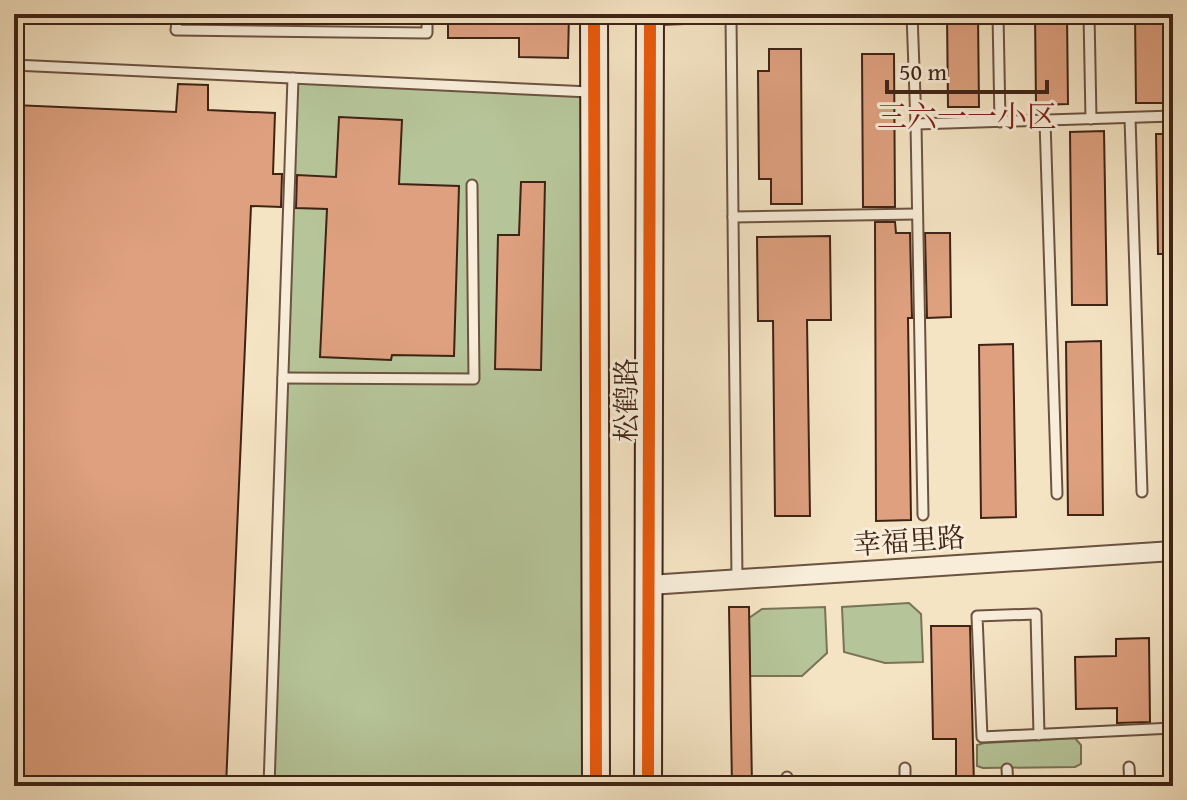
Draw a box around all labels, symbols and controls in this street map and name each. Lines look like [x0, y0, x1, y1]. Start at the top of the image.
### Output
scale bar [887, 44, 1047, 94]
text: 50 m [899, 54, 947, 89]
district label: 三六一一小区 [877, 94, 1057, 138]
street label: 松鹤路 [605, 358, 646, 442]
street label: 幸福里路 [852, 516, 966, 564]

